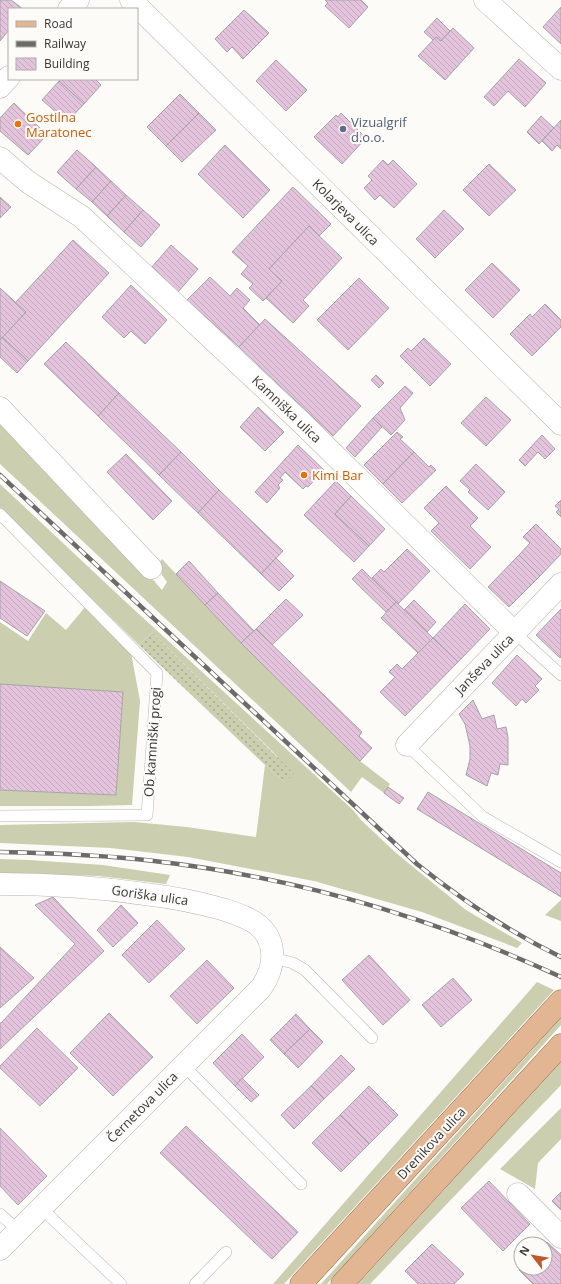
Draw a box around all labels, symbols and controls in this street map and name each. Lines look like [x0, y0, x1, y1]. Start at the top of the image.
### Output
legend [8, 8, 138, 80]
text: Road [44, 15, 73, 32]
text: Railway [44, 35, 87, 52]
text: Building [44, 55, 90, 72]
place label: Gostilna Maratonec [26, 108, 91, 141]
place label: Vizualgrif d.o.o. [351, 113, 407, 146]
marker: Gostilna Maratonec [13, 119, 23, 129]
marker: Vizualgrif d.o.o. [338, 124, 348, 134]
street label: Kolarjeva ulica [309, 175, 383, 249]
street label: Kamniška ulica [248, 371, 326, 447]
place label: Kimi Bar [312, 466, 364, 484]
marker: Kimi Bar [299, 470, 309, 480]
street label: Janševa ulica [449, 630, 517, 699]
street label: Ob kamniški progi [139, 687, 165, 797]
street label: Goriška ulica [110, 881, 190, 909]
street label: Černetova ulica [103, 1068, 181, 1146]
street label: Drenikova ulica [393, 1103, 469, 1183]
north arrow [513, 1236, 553, 1276]
text: N [515, 1243, 533, 1258]

